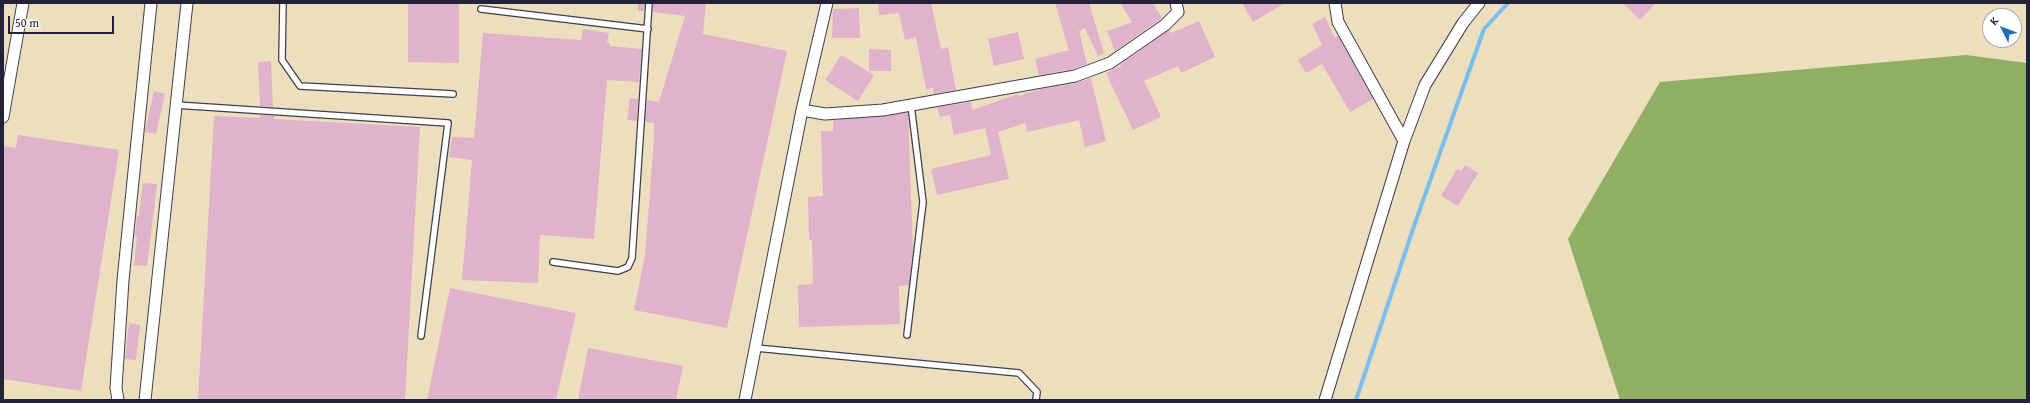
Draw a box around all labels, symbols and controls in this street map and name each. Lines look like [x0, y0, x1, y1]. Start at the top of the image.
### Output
scale bar [10, 8, 116, 34]
north arrow [1982, 8, 2022, 48]
text: K [1986, 13, 2002, 29]
text: 50 m [15, 14, 39, 31]

